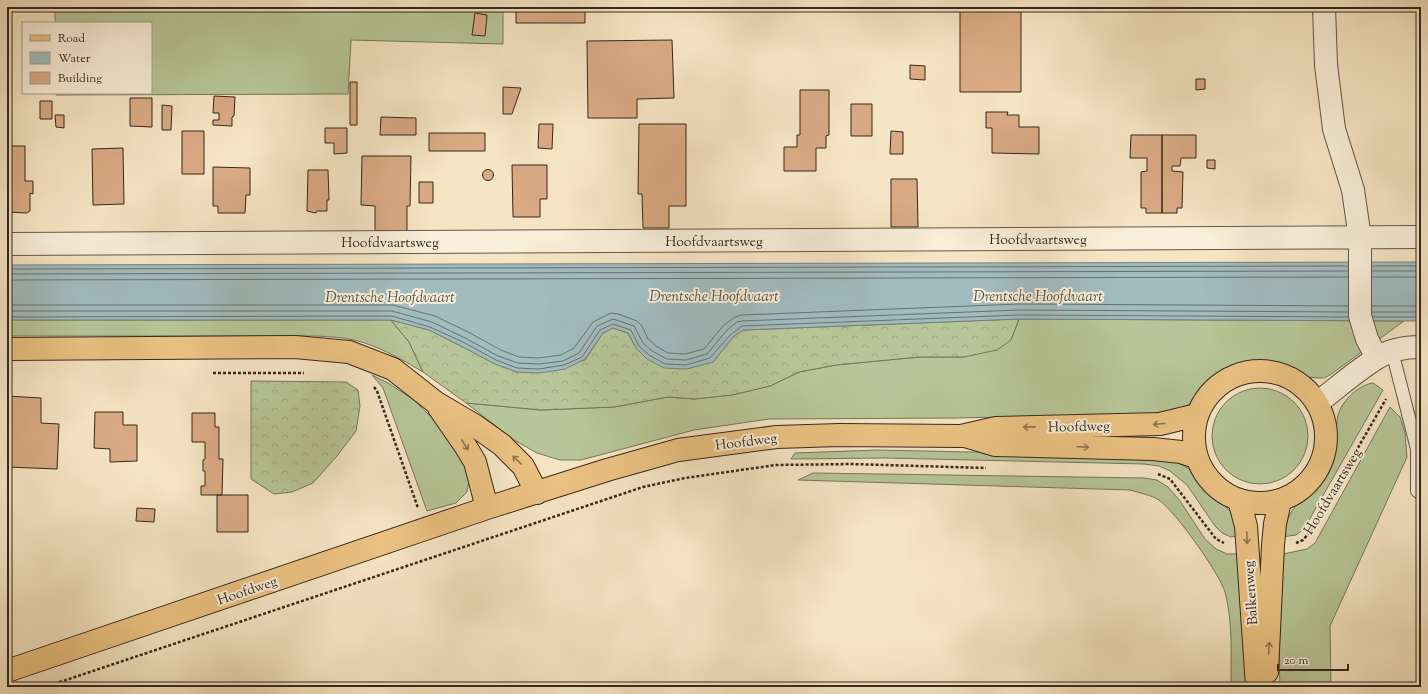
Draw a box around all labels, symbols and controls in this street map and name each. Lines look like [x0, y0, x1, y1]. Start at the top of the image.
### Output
legend [22, 22, 152, 94]
text: Road [58, 30, 85, 48]
text: Water [58, 50, 91, 68]
text: Building [58, 70, 102, 88]
street label: Hoofdvaartsweg [989, 231, 1087, 251]
street label: Hoofdvaartsweg [665, 233, 763, 253]
street label: Hoofdvaartsweg [341, 234, 439, 254]
water label: Drentsche Hoofdvaart [649, 287, 779, 308]
water label: Drentsche Hoofdvaart [973, 287, 1103, 308]
water label: Drentsche Hoofdvaart [325, 288, 455, 309]
street label: Hoofdweg [1048, 417, 1110, 439]
one-way arrow [1153, 420, 1166, 428]
one-way arrow [1023, 423, 1036, 431]
street label: Hoofdweg [714, 429, 778, 457]
one-way arrow [461, 440, 469, 451]
one-way arrow [1076, 444, 1089, 451]
street label: Hoofdvaartsweg [1300, 445, 1368, 539]
one-way arrow [512, 455, 522, 465]
one-way arrow [1243, 531, 1251, 544]
street label: Balkenweg [1240, 560, 1264, 626]
street label: Hoofdweg [215, 572, 280, 611]
one-way arrow [1265, 642, 1272, 655]
scale bar [1278, 646, 1348, 672]
text: 20 m [1284, 652, 1309, 670]

